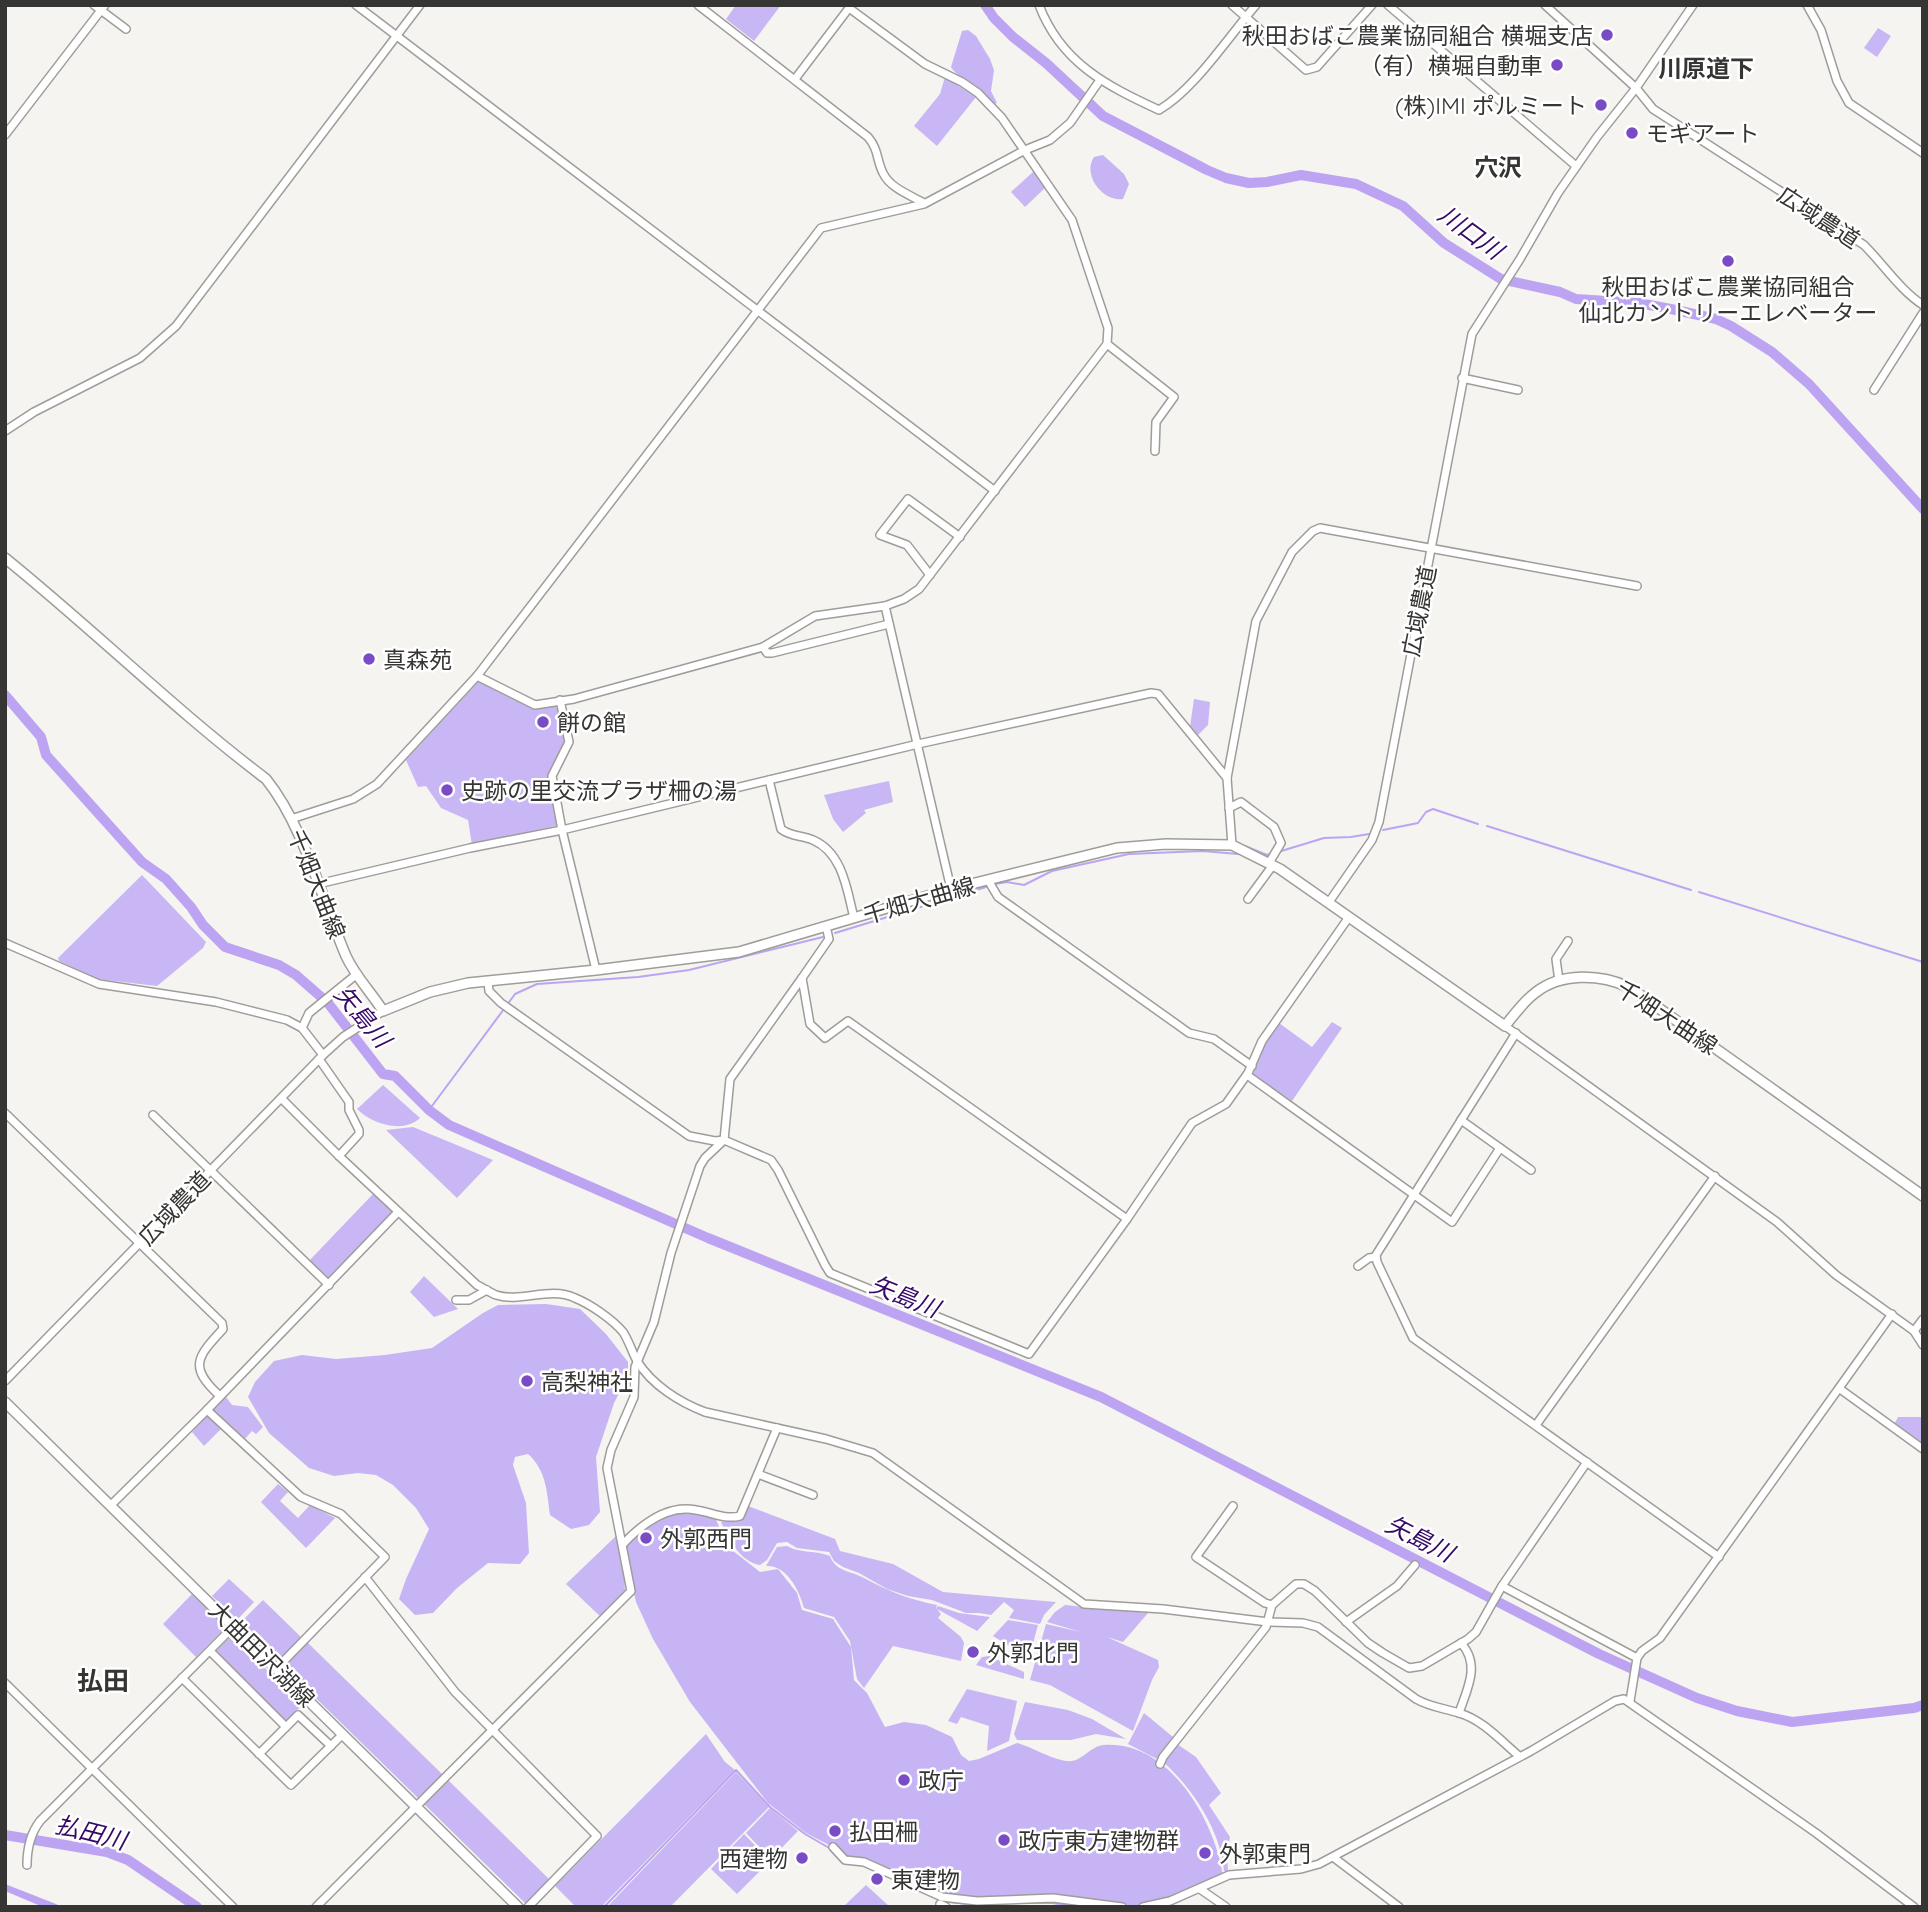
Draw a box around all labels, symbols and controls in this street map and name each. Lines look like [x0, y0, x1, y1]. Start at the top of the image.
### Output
place label: 秋田おばこ農業協同組合 横堀支店 [1242, 21, 1593, 50]
marker: 秋田おばこ農業協同組合 横堀支店 [1599, 27, 1615, 43]
place label: （有）横堀自動車 [1359, 51, 1543, 80]
district label: 川原道下 [1658, 53, 1754, 83]
marker: （有）横堀自動車 [1549, 57, 1565, 73]
place label: (株)IMI ポルミート [1395, 91, 1587, 120]
marker: (株)IMI ポルミート [1593, 97, 1609, 113]
place label: モギアート [1646, 119, 1760, 148]
marker: モギアート [1624, 125, 1640, 141]
district label: 穴沢 [1474, 152, 1522, 182]
street label: 広域農道 [1773, 180, 1865, 254]
water label: 川口川 [1433, 199, 1511, 267]
marker: 秋田おばこ農業協同組合 仙北カントリーエレベーター [1720, 253, 1736, 269]
place label: 秋田おばこ農業協同組合 仙北カントリーエレベーター [1579, 272, 1878, 327]
street label: 広域農道 [1396, 563, 1442, 659]
place label: 真森苑 [383, 645, 452, 674]
marker: 真森苑 [361, 651, 377, 667]
place label: 餅の館 [557, 708, 626, 737]
marker: 餅の館 [535, 714, 551, 730]
place label: 史跡の里交流プラザ柵の湯 [461, 776, 737, 805]
marker: 史跡の里交流プラザ柵の湯 [439, 782, 455, 798]
street label: 千畑大曲線 [282, 825, 352, 943]
street label: 千畑大曲線 [860, 870, 978, 930]
street label: 千畑大曲線 [1611, 974, 1723, 1060]
water label: 矢島川 [328, 979, 400, 1056]
street label: 広域農道 [132, 1165, 216, 1251]
water label: 矢島川 [866, 1269, 947, 1325]
place label: 高梨神社 [541, 1367, 633, 1396]
marker: 高梨神社 [519, 1373, 535, 1389]
water label: 矢島川 [1381, 1508, 1462, 1569]
place label: 外郭西門 [660, 1524, 752, 1553]
marker: 外郭西門 [638, 1530, 654, 1546]
street label: 大曲田沢湖線 [203, 1595, 321, 1713]
place label: 外郭北門 [987, 1638, 1079, 1667]
marker: 外郭北門 [965, 1644, 981, 1660]
district label: 払田 [77, 1664, 129, 1697]
place label: 政庁 [918, 1766, 964, 1795]
marker: 政庁 [896, 1772, 912, 1788]
water label: 払田川 [52, 1809, 132, 1856]
place label: 払田柵 [849, 1817, 918, 1846]
marker: 払田柵 [827, 1823, 843, 1839]
place label: 政庁東方建物群 [1018, 1826, 1179, 1855]
marker: 政庁東方建物群 [996, 1832, 1012, 1848]
place label: 外郭東門 [1219, 1839, 1311, 1868]
place label: 西建物 [719, 1844, 788, 1873]
marker: 外郭東門 [1197, 1845, 1213, 1861]
marker: 西建物 [794, 1850, 810, 1866]
place label: 東建物 [891, 1865, 960, 1894]
marker: 東建物 [869, 1871, 885, 1887]

